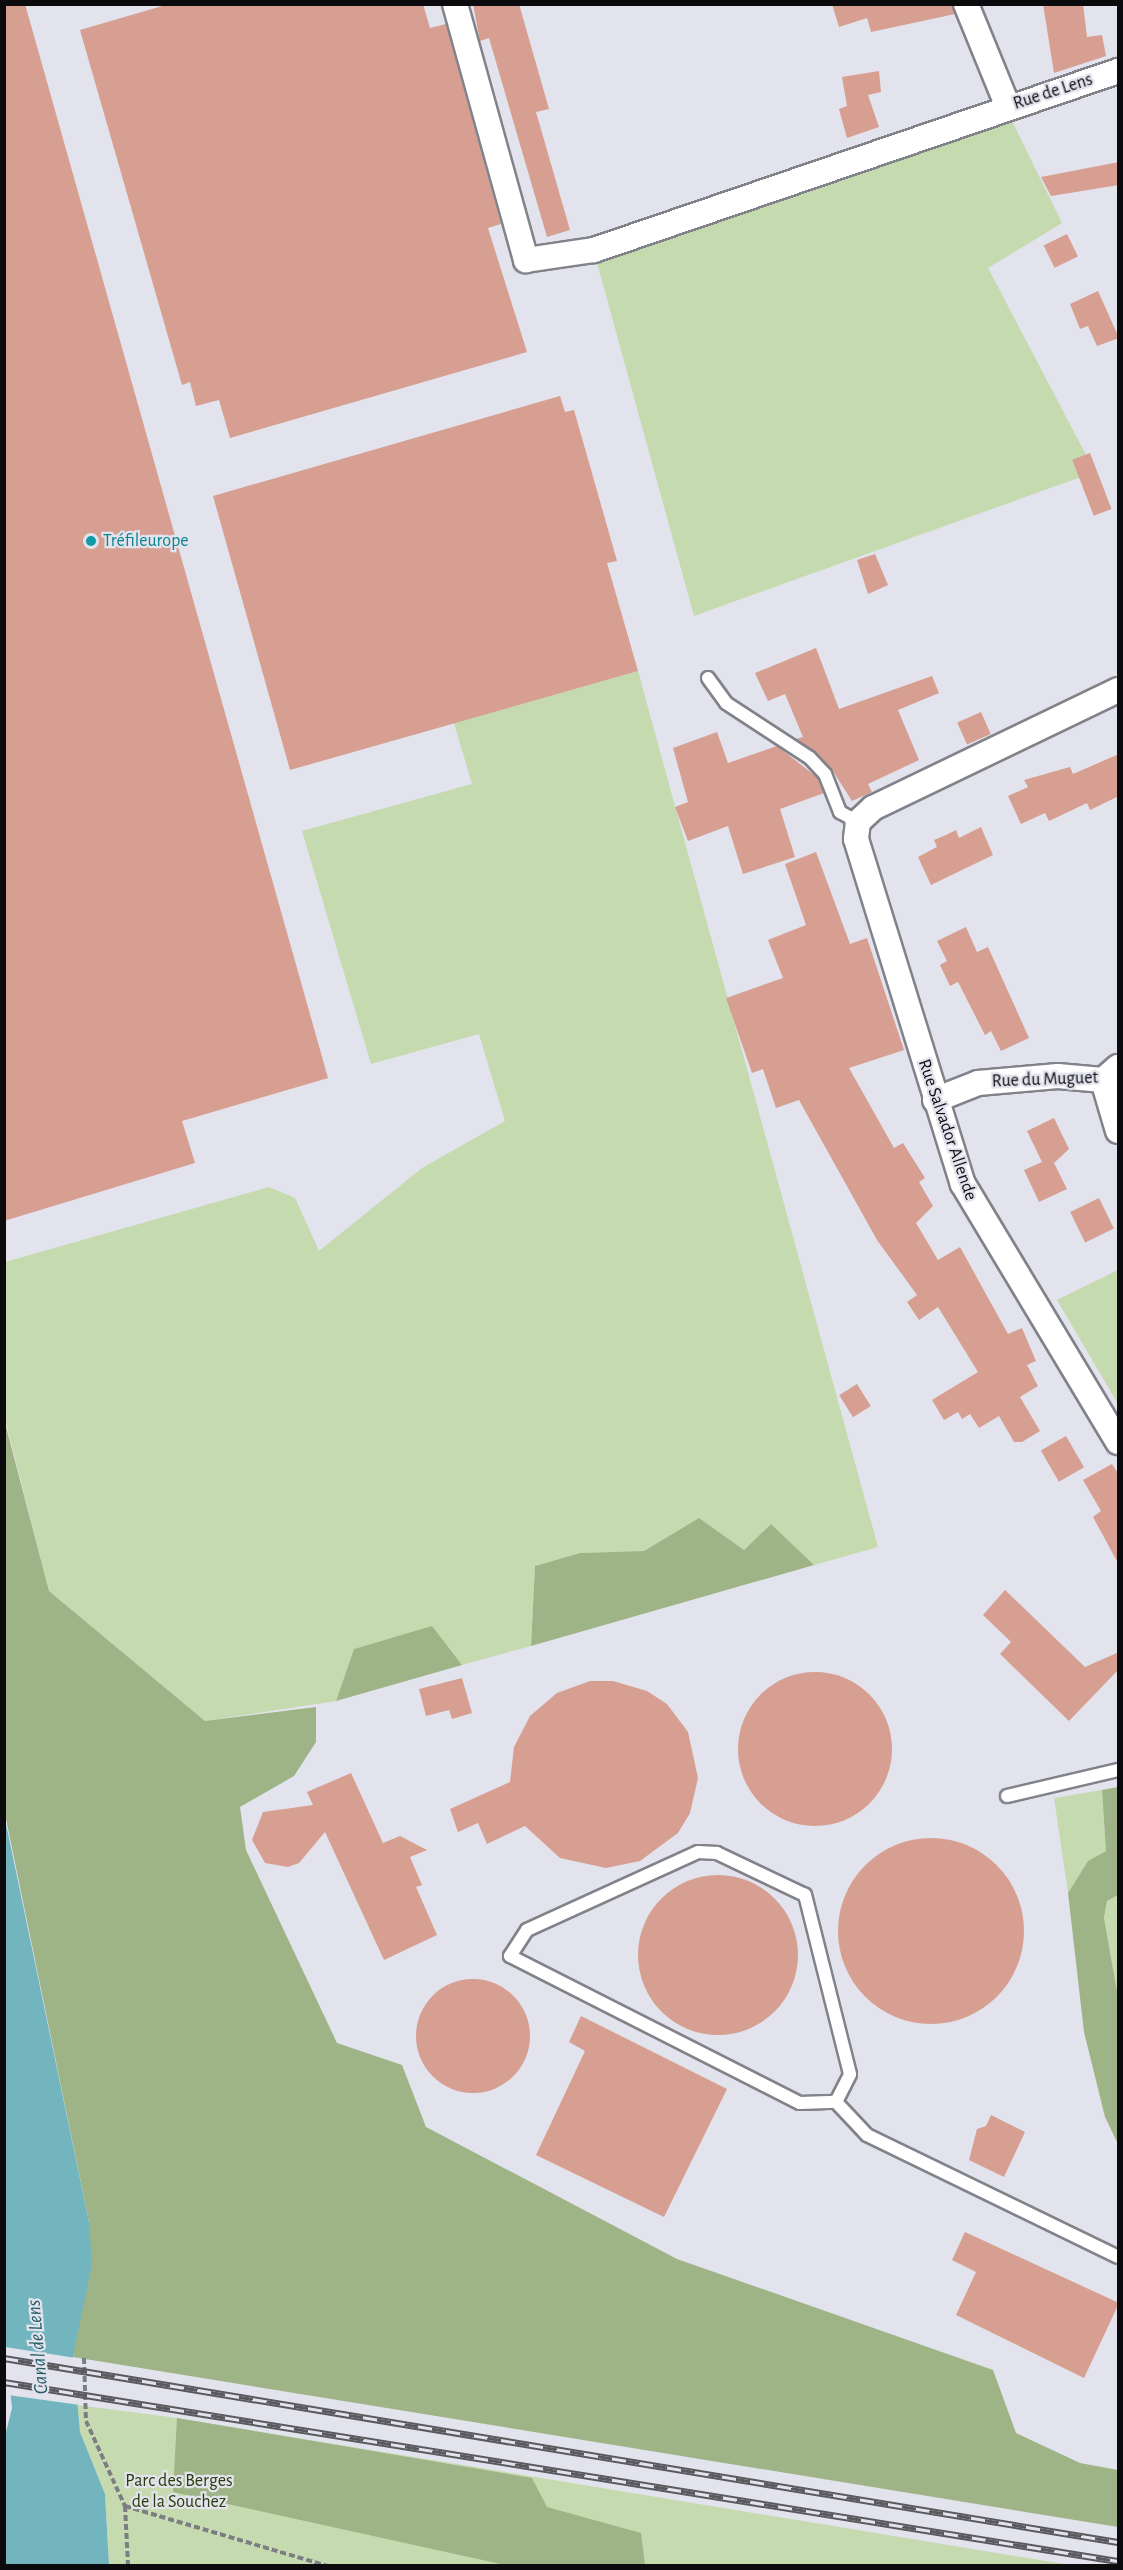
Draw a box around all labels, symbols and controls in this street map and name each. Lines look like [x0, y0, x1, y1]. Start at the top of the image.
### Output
street label: Rue de Lens [1011, 69, 1095, 115]
place label: Tréfileurope [103, 530, 189, 552]
marker: Tréfileurope [84, 534, 98, 548]
street label: Rue Salvador Allende [913, 1057, 981, 1203]
street label: Rue du Muguet [991, 1067, 1099, 1093]
water label: Canal de Lens [22, 2299, 54, 2395]
park label: Parc des Berges de la Souchez [125, 2471, 233, 2514]

